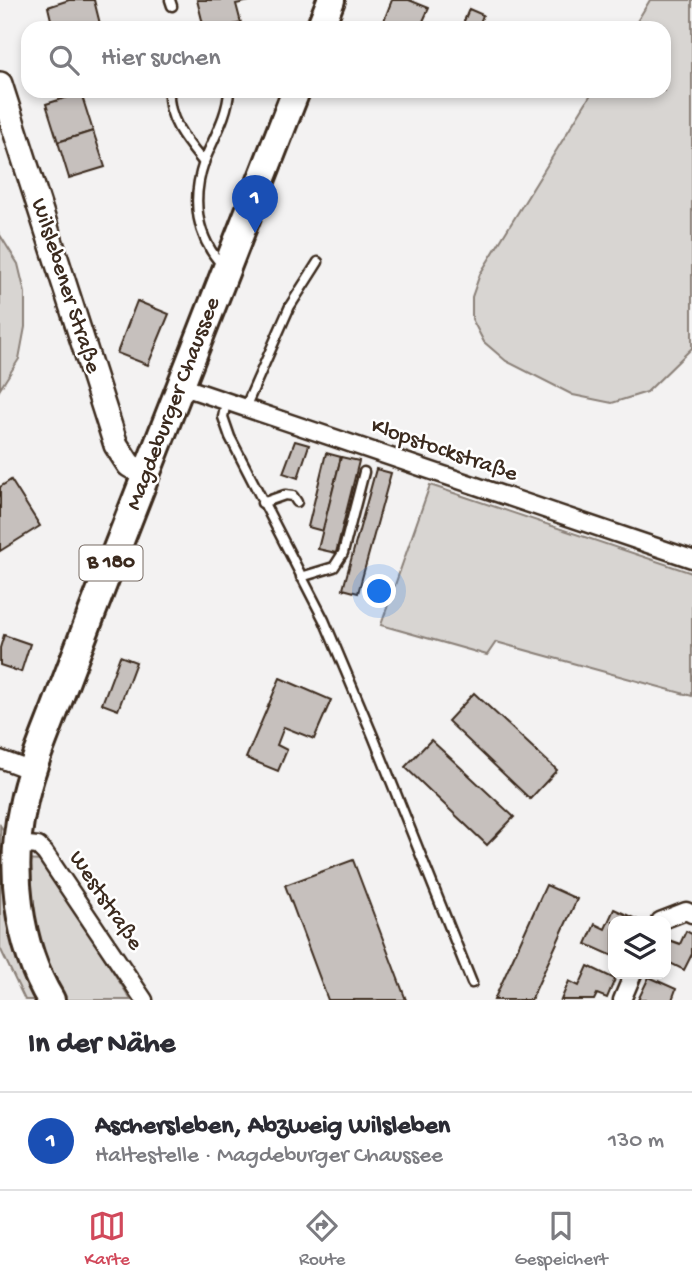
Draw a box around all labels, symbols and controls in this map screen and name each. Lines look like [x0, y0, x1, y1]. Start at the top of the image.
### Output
search box [21, 21, 671, 98]
icon: search [45, 41, 83, 79]
text: Hier suchen [101, 44, 221, 75]
pin: 1 [232, 175, 278, 233]
street label: Wilslebener Straße [24, 195, 106, 378]
street label: Magdeburger Chaussee [121, 293, 227, 514]
street label: Klopstockstraße [367, 413, 522, 489]
road number: B 180 [80, 546, 142, 580]
your location [362, 574, 396, 608]
street label: Weststraße [62, 846, 149, 957]
map controls [608, 916, 671, 979]
button: layers [608, 916, 671, 979]
text: In der Nähe [28, 1028, 175, 1063]
text: Aschersleben, Abzweig Wilsleben [95, 1112, 450, 1143]
text: 1 [46, 1128, 56, 1155]
text: 130 m [608, 1128, 664, 1155]
text: Haltestelle · Magdeburger Chaussee [95, 1143, 443, 1170]
tab: Karte [85, 1207, 130, 1272]
tab: Route [299, 1207, 345, 1272]
tab: Gespeichert [514, 1207, 607, 1272]

